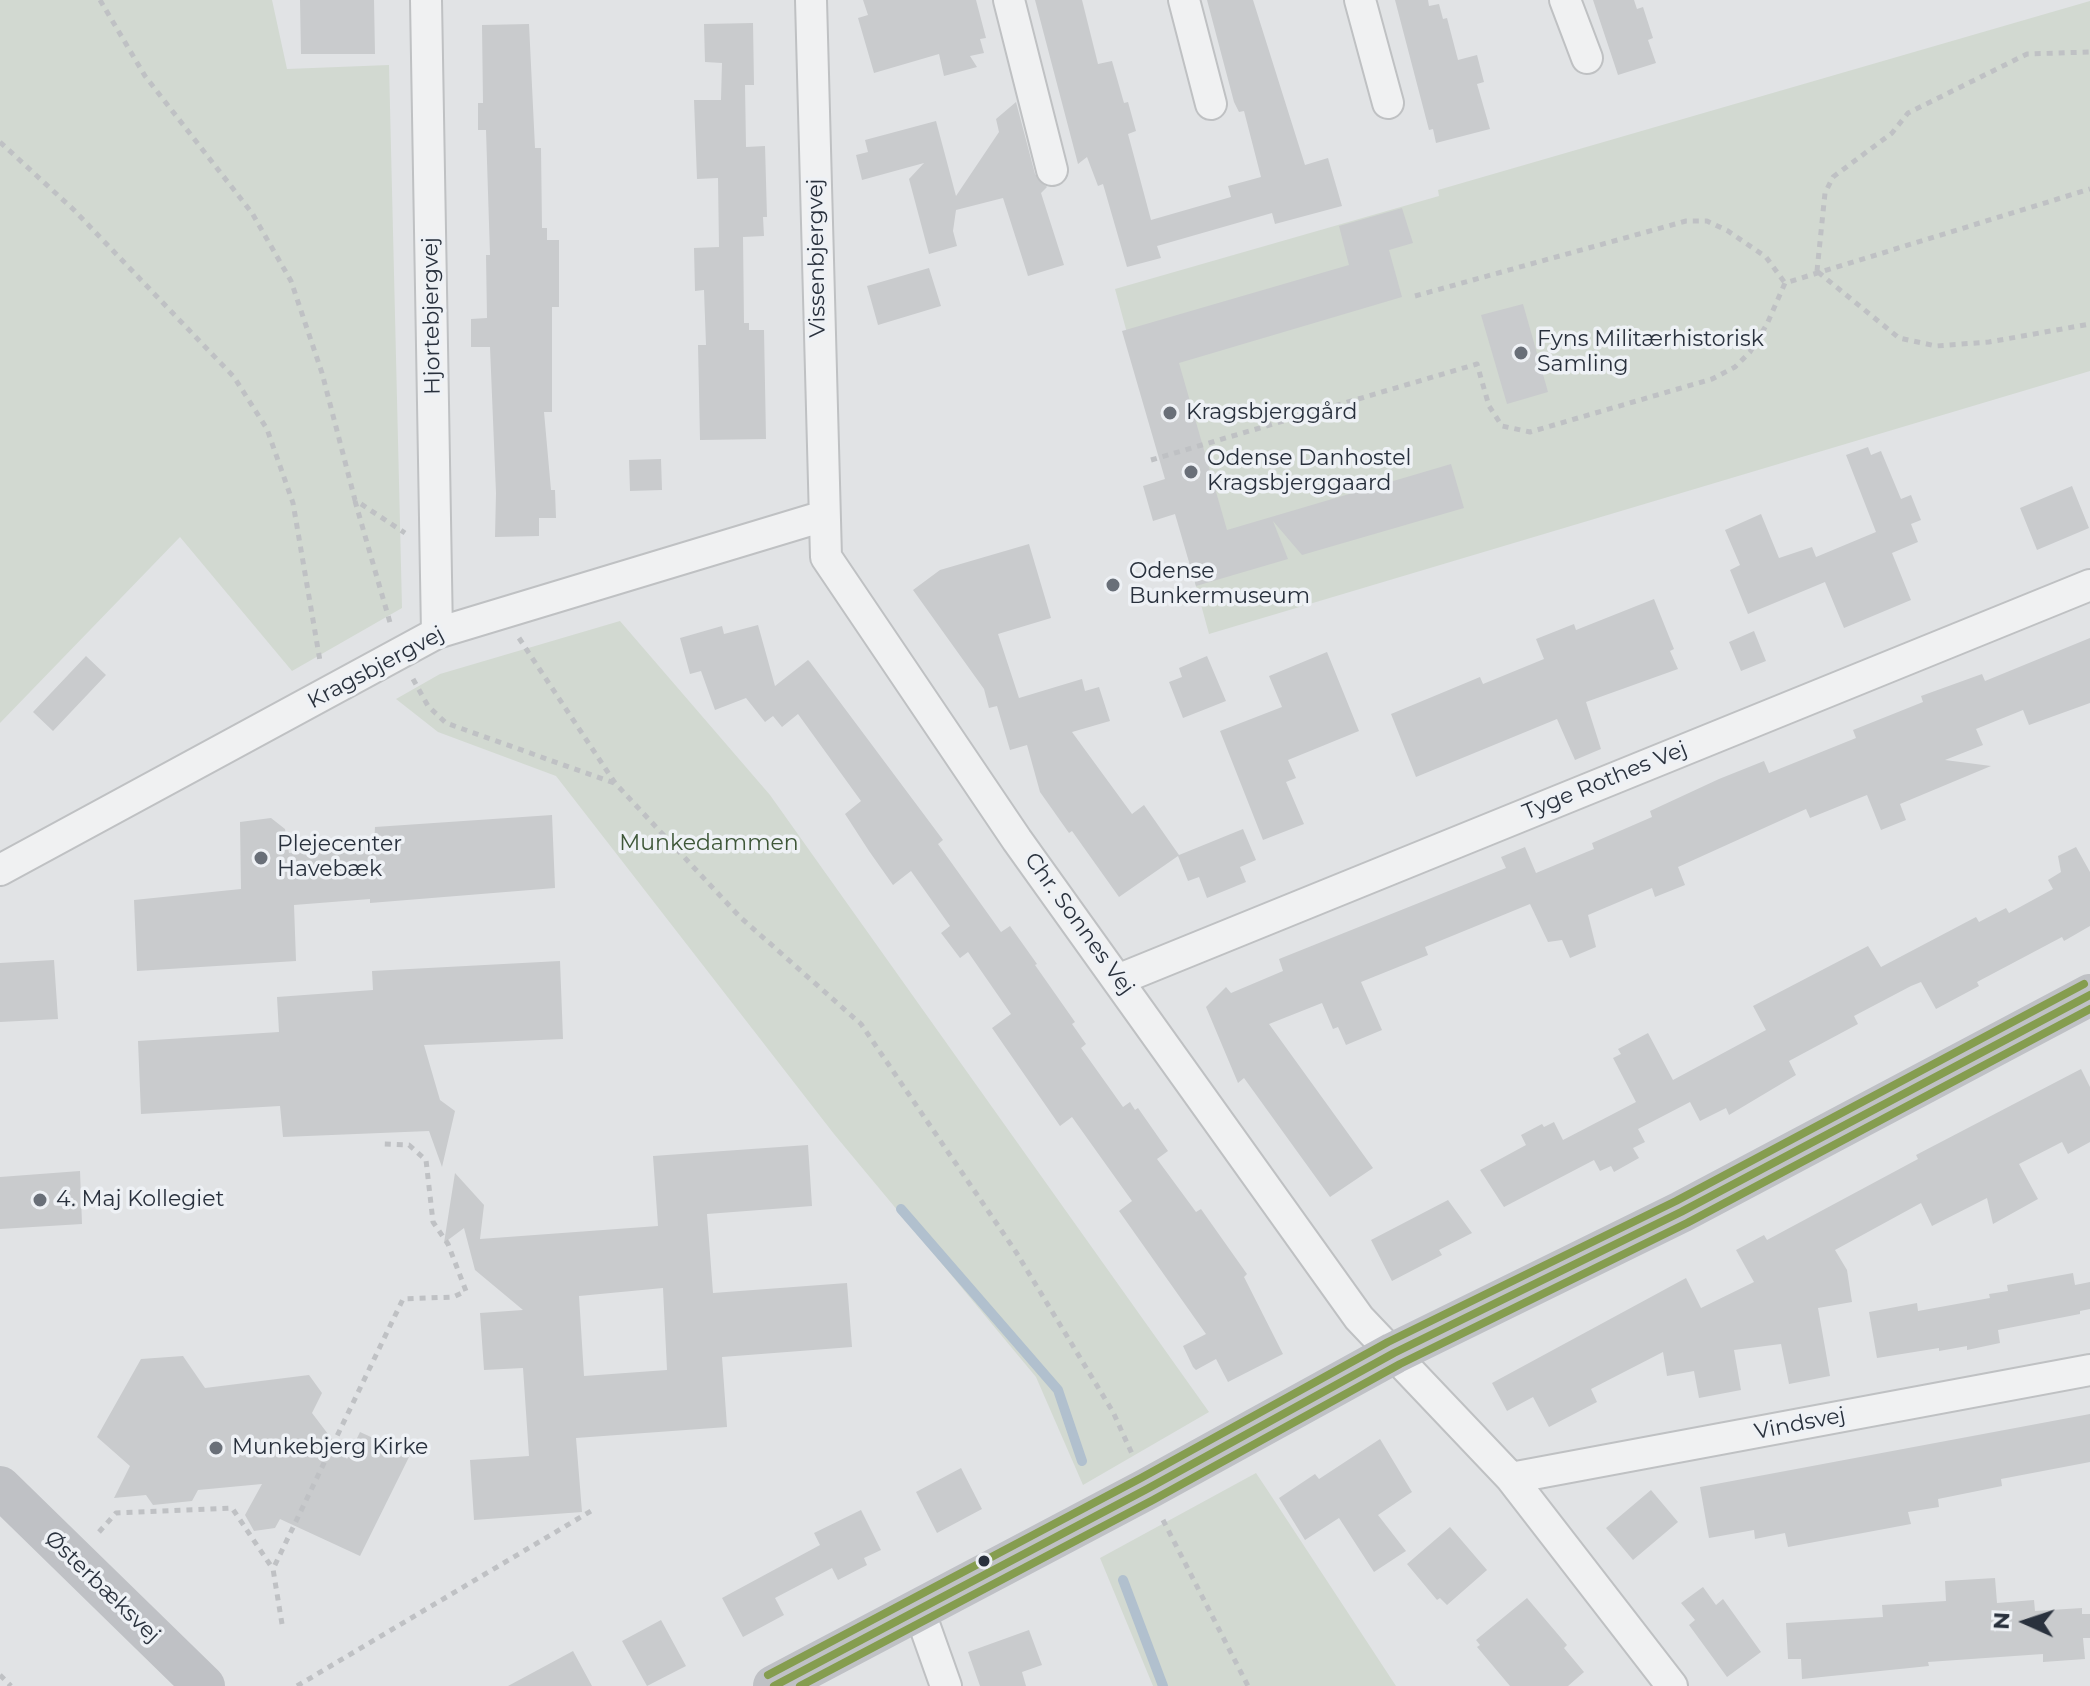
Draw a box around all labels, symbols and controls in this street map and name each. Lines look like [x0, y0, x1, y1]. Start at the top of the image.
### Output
street label: Vissenbjergvej [802, 178, 832, 338]
street label: Hjortebjergvej [417, 237, 447, 395]
place label: Fyns Militærhistorisk Samling [1537, 327, 1764, 378]
marker: Fyns Militærhistorisk Samling [1512, 344, 1530, 362]
place label: Kragsbjerggård [1186, 400, 1357, 426]
marker: Kragsbjerggård [1161, 404, 1179, 422]
place label: Odense Danhostel Kragsbjerggaard [1207, 446, 1411, 498]
marker: Odense Danhostel Kragsbjerggaard [1182, 463, 1200, 481]
place label: Odense Bunkermuseum [1129, 559, 1310, 610]
marker: Odense Bunkermuseum [1104, 576, 1122, 594]
street label: Kragsbjergvej [303, 621, 449, 715]
street label: Tyge Rothes Vej [1519, 736, 1691, 826]
park label: Munkedammen [619, 831, 799, 857]
place label: Plejecenter Havebæk [277, 832, 402, 884]
street label: Chr. Sonnes Vej [1018, 848, 1140, 1000]
marker: Plejecenter Havebæk [252, 849, 270, 867]
place label: 4. Maj Kollegiet [56, 1187, 224, 1213]
marker: 4. Maj Kollegiet [31, 1191, 49, 1209]
street label: Vindsvej [1752, 1402, 1848, 1446]
place label: Munkebjerg Kirke [232, 1435, 428, 1461]
marker: Munkebjerg Kirke [207, 1439, 225, 1457]
street label: Østerbæksvej [39, 1525, 165, 1649]
unlabelled marker [976, 1553, 992, 1569]
north arrow [1986, 1582, 2066, 1662]
text: N [1988, 1611, 2015, 1630]

